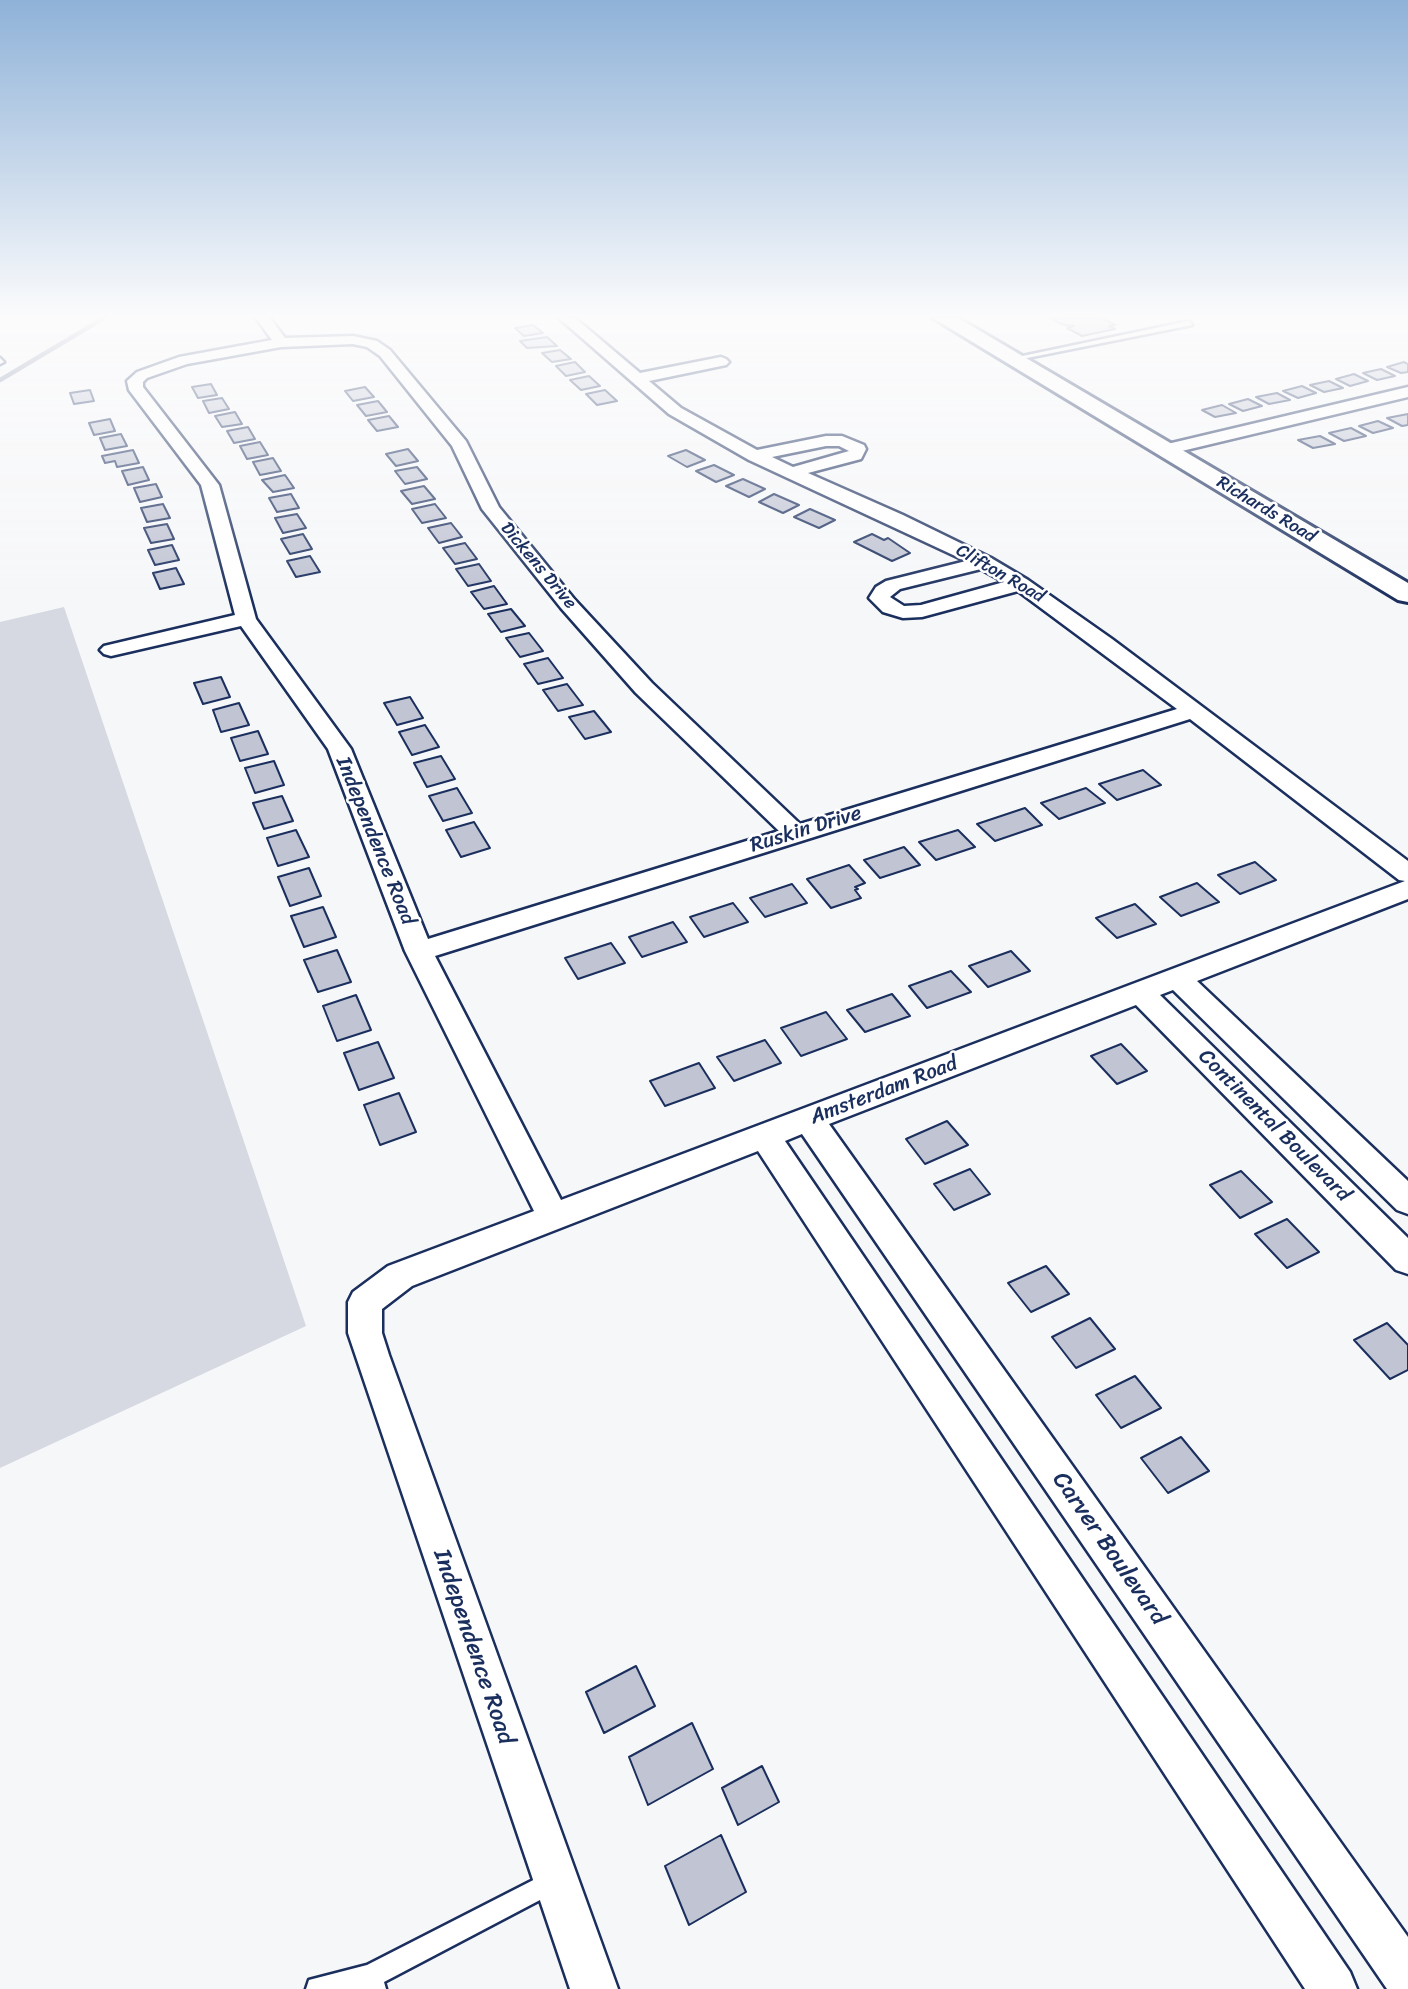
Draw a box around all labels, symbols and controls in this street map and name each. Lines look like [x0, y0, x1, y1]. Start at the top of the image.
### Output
street label: Richards Road [1213, 472, 1319, 548]
street label: Dickens Drive [495, 518, 581, 614]
street label: Clifton Road [952, 540, 1048, 608]
street label: Independence Road [330, 753, 420, 929]
street label: Ruskin Drive [747, 801, 865, 859]
street label: Continental Boulevard [1192, 1044, 1356, 1208]
street label: Amsterdam Road [807, 1051, 961, 1131]
street label: Carver Boulevard [1045, 1467, 1173, 1631]
street label: Independence Road [426, 1546, 520, 1748]

